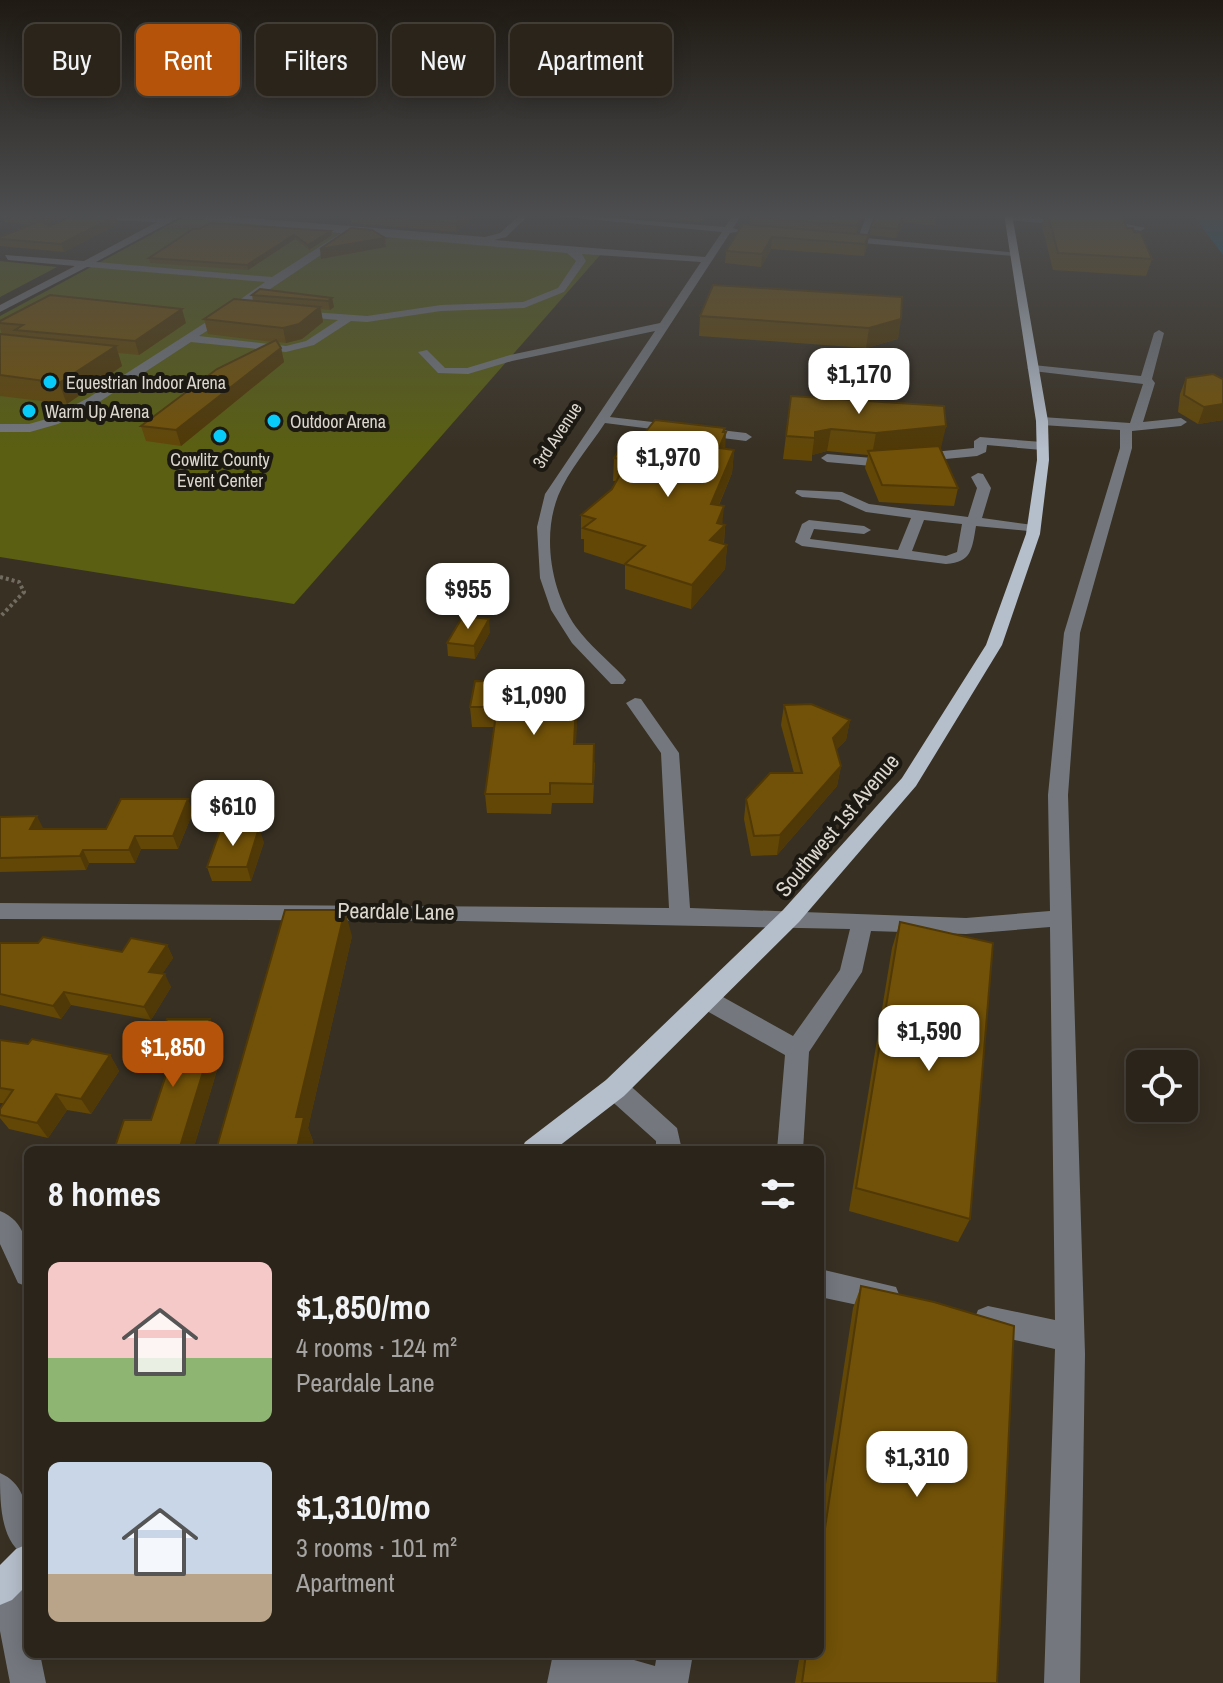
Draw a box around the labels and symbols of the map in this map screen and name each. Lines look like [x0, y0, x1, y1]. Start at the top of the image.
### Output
pin: $1,170 [794, 348, 924, 416]
place label: Equestrian Indoor Arena [66, 370, 226, 395]
marker: Equestrian Indoor Arena [41, 373, 59, 391]
street label: 3rd Avenue [526, 397, 588, 473]
place label: Warm Up Arena [45, 399, 149, 424]
marker: Warm Up Arena [20, 402, 38, 420]
place label: Outdoor Arena [290, 409, 386, 434]
marker: Outdoor Arena [265, 412, 283, 430]
marker: Cowlitz County Event Center [211, 427, 229, 445]
pin: $1,970 [603, 431, 733, 499]
place label: Cowlitz County Event Center [170, 447, 270, 493]
pin: $955 [421, 563, 515, 631]
pin: $1,090 [469, 669, 599, 737]
street label: Southwest 1st Avenue [768, 747, 906, 903]
pin: $610 [186, 780, 280, 848]
street label: Peardale Lane [337, 895, 455, 927]
pin: $1,590 [864, 1005, 994, 1073]
pin: $1,850 [108, 1021, 238, 1089]
pin: $1,310 [852, 1431, 982, 1499]

